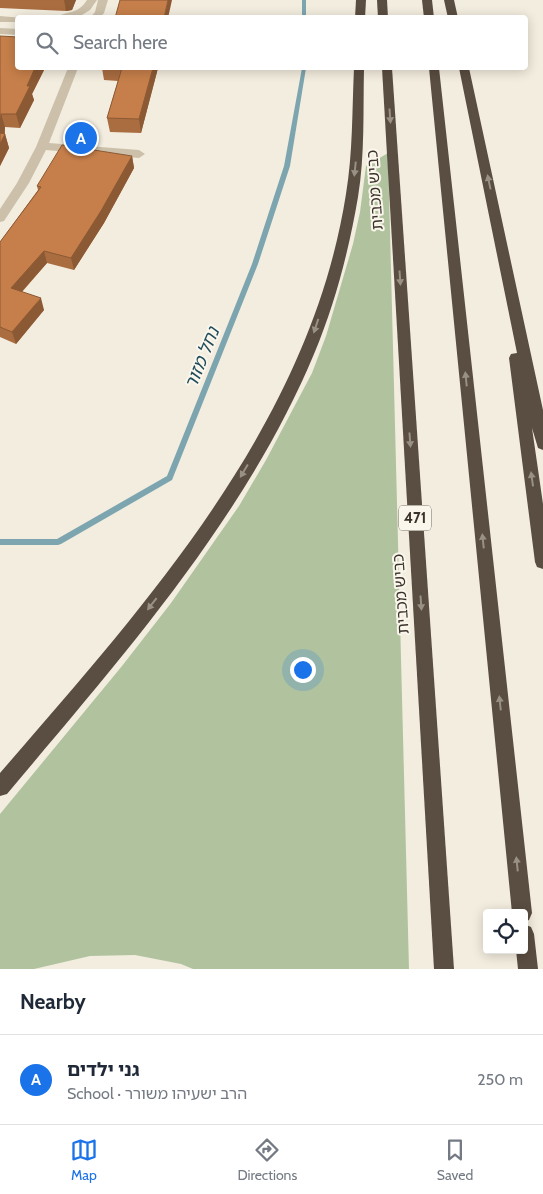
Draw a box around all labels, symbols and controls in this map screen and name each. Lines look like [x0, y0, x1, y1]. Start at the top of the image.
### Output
search box [15, 15, 528, 70]
icon: search [33, 29, 61, 57]
text: Search here [73, 31, 167, 54]
one-way arrow [386, 108, 394, 124]
pin: A [65, 119, 97, 157]
street label: כביש מכבית [362, 149, 387, 231]
one-way arrow [351, 161, 359, 177]
one-way arrow [485, 174, 493, 190]
one-way arrow [396, 271, 404, 287]
one-way arrow [312, 319, 320, 334]
water label: נחל מזור [180, 323, 225, 392]
one-way arrow [462, 371, 470, 387]
one-way arrow [407, 433, 415, 449]
one-way arrow [240, 465, 249, 478]
one-way arrow [528, 471, 536, 487]
road number: 471 [399, 506, 431, 530]
one-way arrow [479, 533, 487, 549]
street label: כביש מכבית [388, 553, 413, 635]
one-way arrow [417, 595, 425, 611]
one-way arrow [146, 598, 157, 611]
your location [290, 657, 316, 683]
one-way arrow [496, 694, 504, 710]
one-way arrow [513, 856, 521, 872]
map controls [483, 909, 528, 954]
button: locate [483, 909, 528, 954]
text: Nearby [20, 989, 86, 1014]
text: גני ילדים [67, 1058, 140, 1081]
text: A [31, 1070, 41, 1089]
text: 250 m [477, 1070, 523, 1089]
text: School · הרב ישעיהו משורר [67, 1084, 247, 1103]
tab: Map [70, 1136, 98, 1184]
tab: Directions [237, 1136, 297, 1184]
tab: Saved [437, 1136, 473, 1184]

